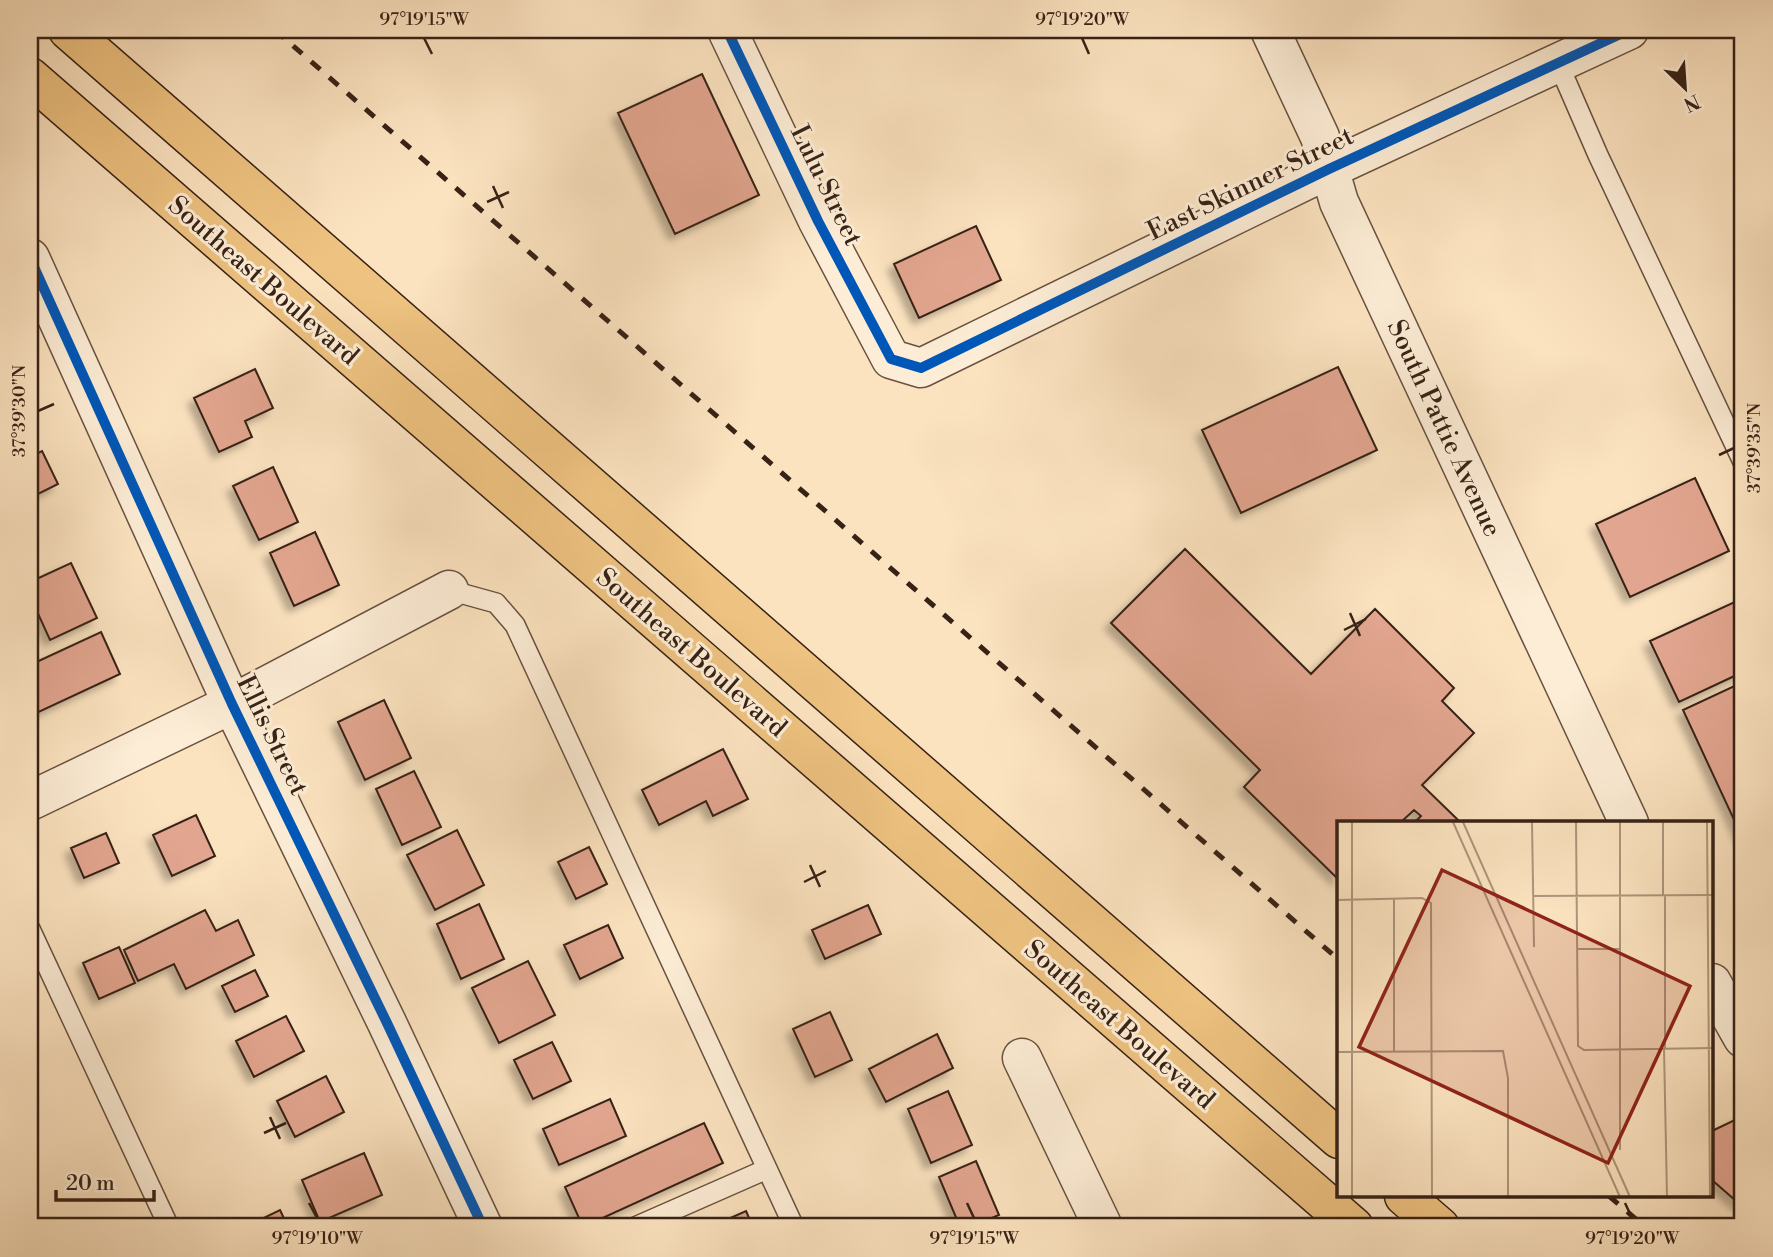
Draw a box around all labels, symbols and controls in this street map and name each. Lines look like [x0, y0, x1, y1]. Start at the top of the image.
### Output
text: 97°19'15"W [379, 8, 470, 31]
text: 97°19'20"W [1035, 8, 1130, 31]
north arrow [1650, 52, 1720, 122]
text: N [1680, 88, 1704, 117]
street label: Lulu Street [783, 120, 869, 251]
street label: East Skinner Street [1142, 120, 1359, 248]
street label: Southeast Boulevard [162, 189, 365, 372]
street label: South Pattie Avenue [1380, 315, 1508, 542]
text: 37°39'30"N [8, 364, 31, 457]
text: 37°39'35"N [1743, 402, 1766, 493]
street label: Southeast Boulevard [590, 561, 793, 744]
street label: Ellis Street [229, 670, 315, 801]
inset map [1337, 821, 1714, 1198]
street label: Southeast Boulevard [1018, 933, 1221, 1116]
scale bar [56, 1159, 154, 1203]
text: 20 m [66, 1171, 115, 1197]
text: 97°19'10"W [271, 1227, 363, 1250]
text: 97°19'15"W [929, 1227, 1020, 1250]
text: 97°19'20"W [1585, 1227, 1680, 1250]

